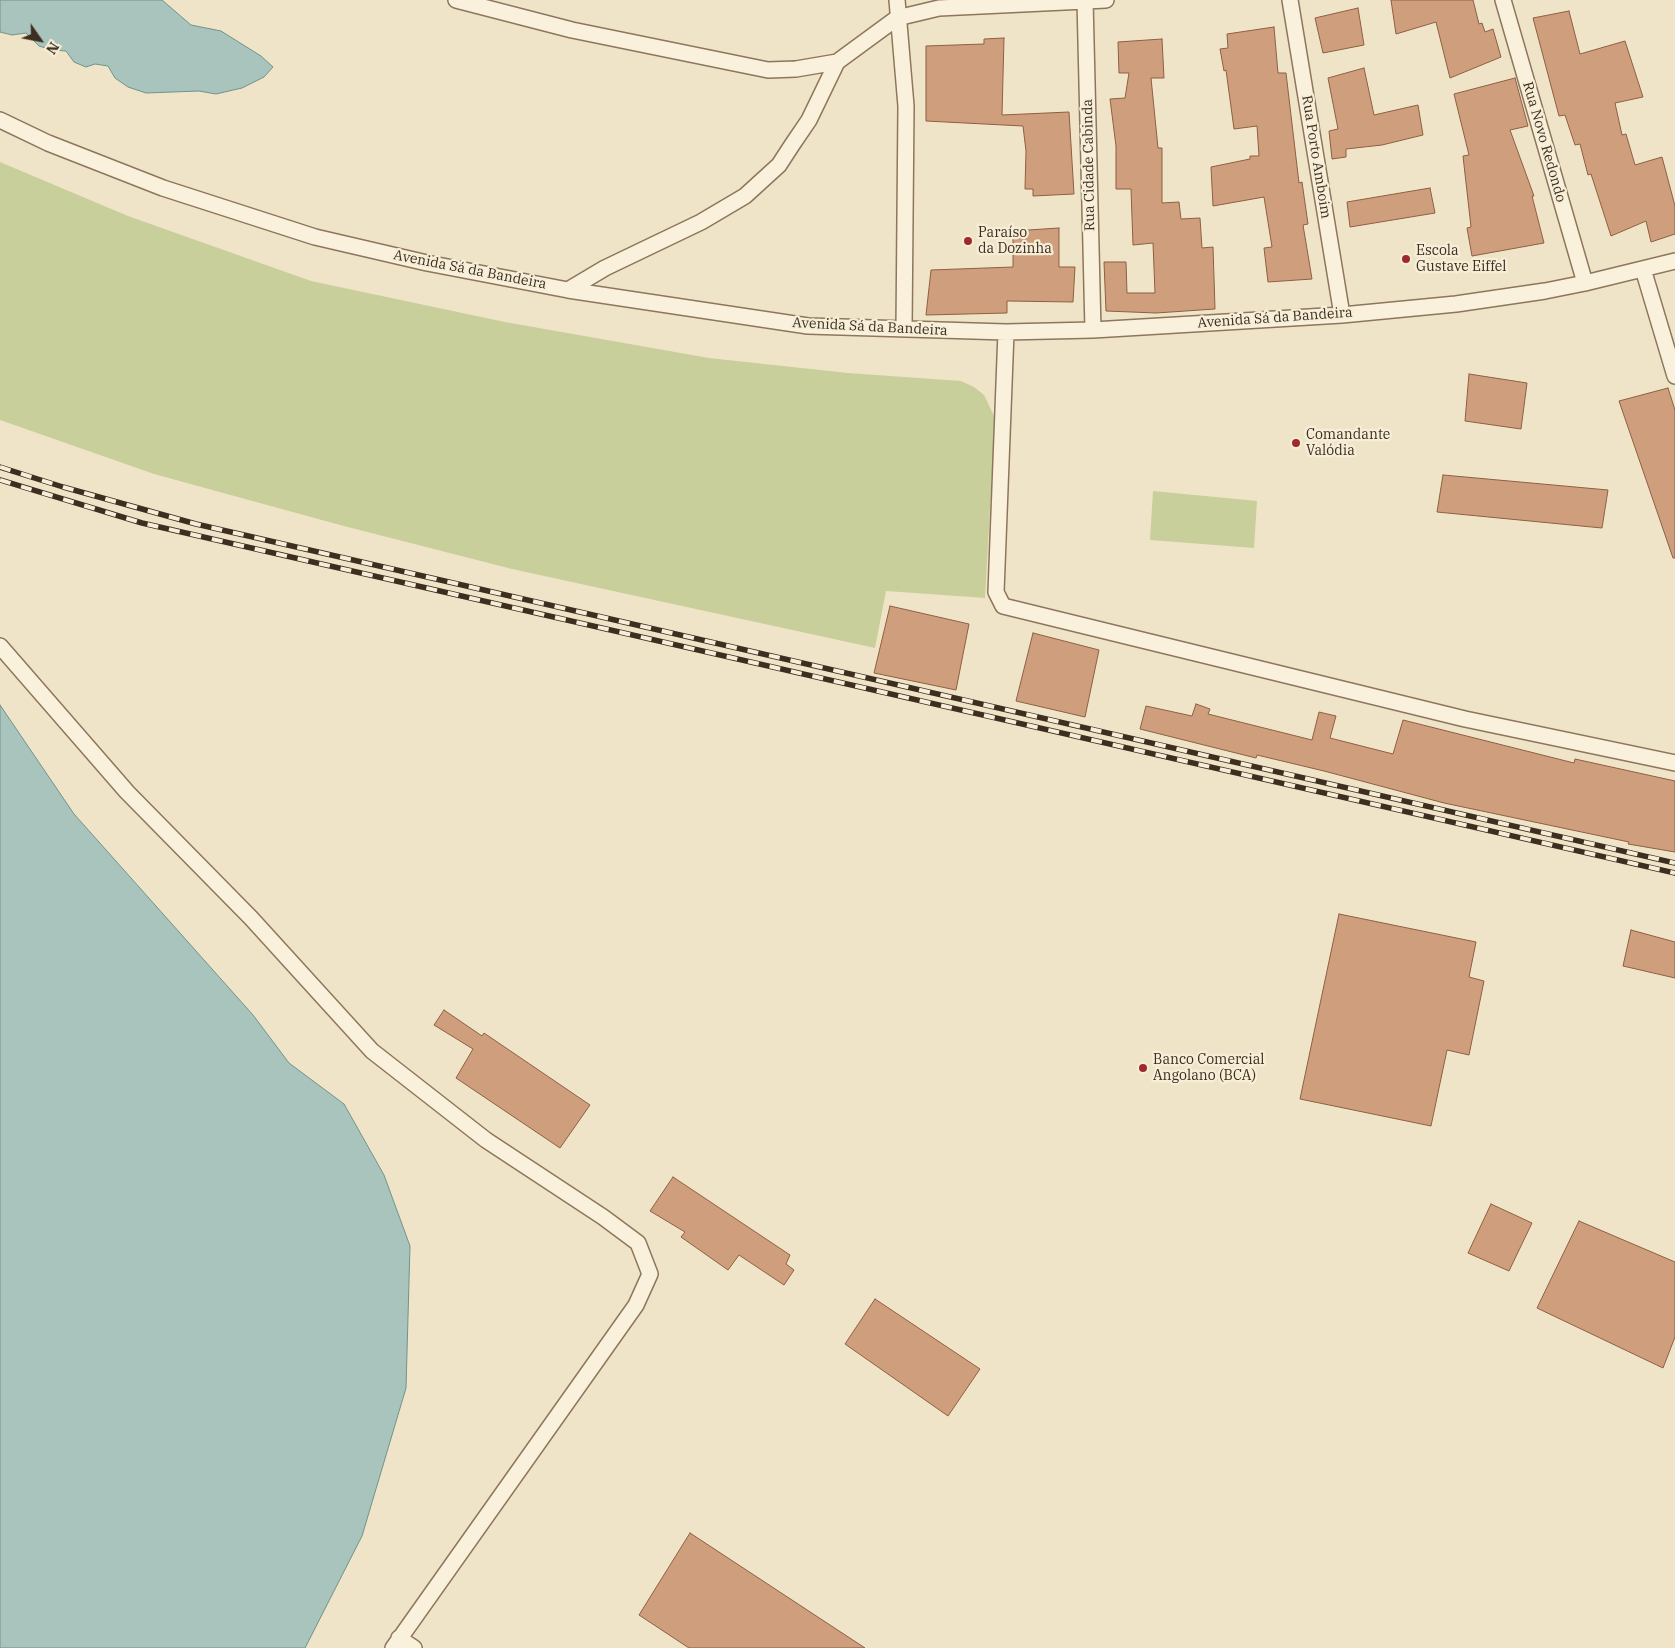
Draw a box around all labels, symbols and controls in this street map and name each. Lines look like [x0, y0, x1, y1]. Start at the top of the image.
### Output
north arrow [15, 15, 65, 65]
text: N [42, 39, 63, 58]
street label: Rua Novo Redondo [1519, 80, 1569, 204]
street label: Rua Porto Amboim [1298, 94, 1334, 220]
street label: Rua Cidade Cabinda [1079, 99, 1099, 231]
place label: Paraíso da Dozinha [978, 225, 1052, 258]
marker: Paraíso da Dozinha [962, 235, 974, 247]
place label: Escola Gustave Eiffel [1416, 243, 1507, 276]
street label: Avenida Sá da Bandeira [392, 247, 548, 293]
marker: Escola Gustave Eiffel [1400, 253, 1412, 265]
street label: Avenida Sá da Bandeira [1197, 304, 1353, 332]
street label: Avenida Sá da Bandeira [792, 315, 948, 339]
place label: Comandante Valódia [1306, 427, 1390, 460]
marker: Comandante Valódia [1290, 437, 1302, 449]
place label: Banco Comercial Angolano (BCA) [1153, 1052, 1265, 1084]
marker: Banco Comercial Angolano (BCA) [1137, 1062, 1149, 1074]

